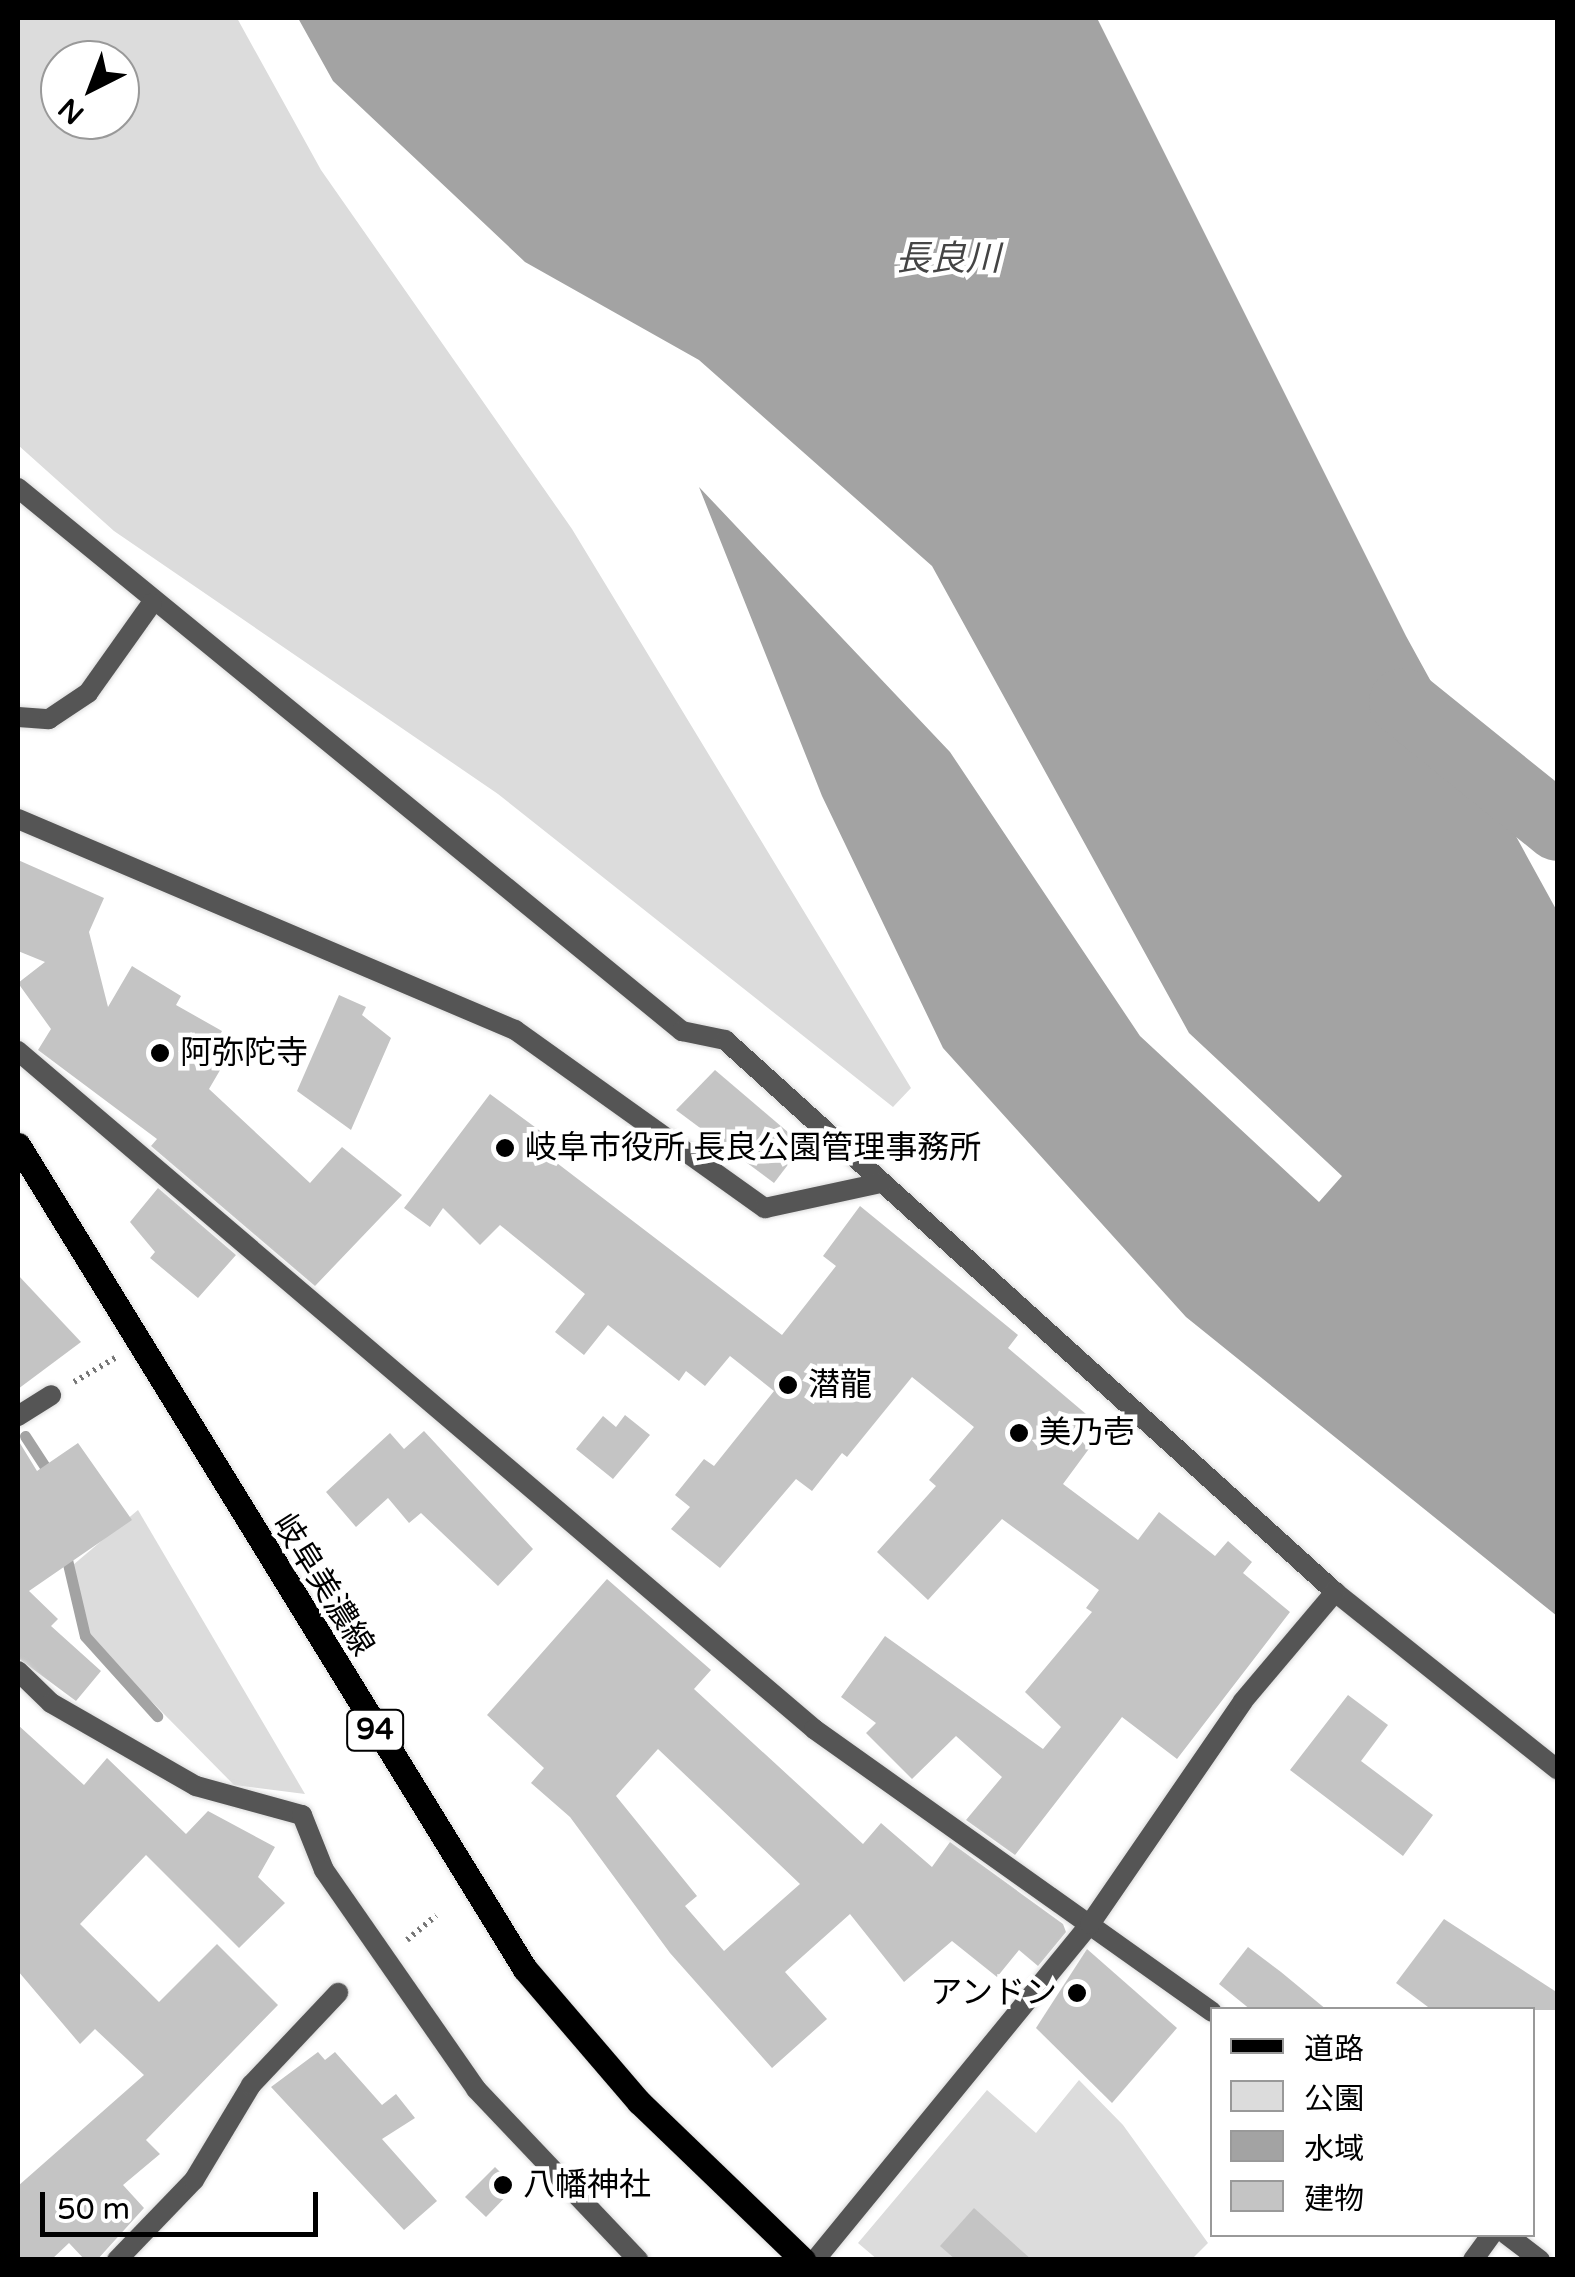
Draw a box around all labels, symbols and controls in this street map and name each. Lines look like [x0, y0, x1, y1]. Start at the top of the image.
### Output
north arrow [40, 40, 140, 140]
text: N [52, 91, 91, 131]
water label: 長良川 [896, 238, 1000, 280]
place label: 阿弥陀寺 [180, 1034, 308, 1072]
marker: 阿弥陀寺 [149, 1042, 171, 1064]
place label: 岐阜市役所 長良公園管理事務所 [525, 1129, 981, 1167]
marker: 岐阜市役所 長良公園管理事務所 [494, 1137, 516, 1159]
place label: 潜龍 [808, 1366, 872, 1404]
marker: 潜龍 [777, 1374, 799, 1396]
place label: 美乃壱 [1039, 1414, 1135, 1452]
marker: 美乃壱 [1008, 1422, 1030, 1444]
street label: 岐阜美濃線 [264, 1507, 382, 1663]
road number: 94 [345, 1705, 405, 1755]
place label: アンドン [929, 1974, 1057, 2012]
marker: アンドン [1066, 1982, 1088, 2004]
legend [1210, 2007, 1535, 2237]
text: 道路 [1304, 2031, 1364, 2068]
text: 公園 [1304, 2081, 1364, 2118]
text: 水域 [1304, 2131, 1364, 2168]
place label: 八幡神社 [523, 2166, 651, 2204]
scale bar [45, 2172, 322, 2234]
marker: 八幡神社 [492, 2174, 514, 2196]
text: 建物 [1304, 2181, 1364, 2218]
text: 50 m [57, 2191, 130, 2228]

